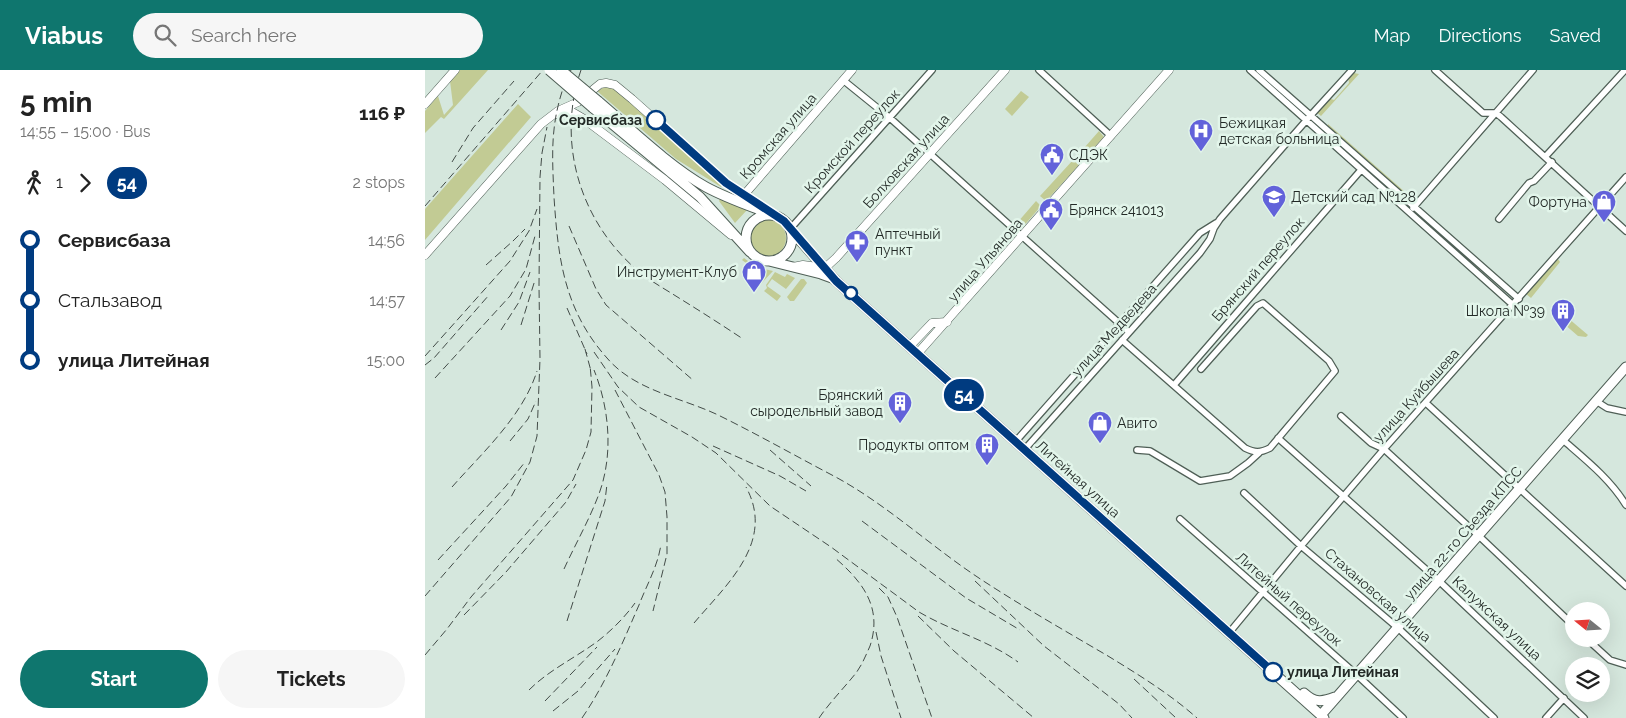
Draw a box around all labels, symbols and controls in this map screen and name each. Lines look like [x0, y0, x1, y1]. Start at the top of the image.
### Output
search box [133, 13, 483, 58]
text: Viabus [25, 21, 103, 50]
icon: search [151, 21, 179, 49]
text: Search here [191, 24, 297, 46]
text: Map [1374, 25, 1410, 46]
text: Directions [1438, 25, 1522, 46]
text: Saved [1550, 25, 1601, 46]
text: 5 min [20, 86, 92, 119]
street label: Кромской переулок [801, 86, 903, 196]
street label: Кромская улица [736, 90, 820, 182]
text: 116 ₽ [359, 102, 405, 124]
marker: Сервисбаза [646, 110, 666, 130]
street label: Болховская улица [860, 111, 952, 211]
place label: Сервисбаза [559, 112, 642, 128]
place label: Бежицкая детская больница [1219, 115, 1339, 147]
hospital icon: Бежицкая детская больница [1188, 118, 1214, 152]
text: 14:55 – 15:00 · Bus [20, 122, 151, 141]
public building icon: СДЭК [1039, 142, 1065, 176]
place label: СДЭК [1069, 147, 1108, 163]
icon: walk [20, 169, 48, 197]
icon: forward [71, 169, 99, 197]
text: 54 [117, 172, 137, 193]
text: 1 [56, 173, 63, 192]
text: 2 stops [353, 173, 405, 192]
school or university icon: Детский сад №128 [1261, 184, 1287, 218]
place label: Детский сад №128 [1291, 189, 1416, 205]
shop icon: Фортуна [1591, 189, 1617, 223]
place label: Фортуна [1529, 194, 1587, 210]
public building icon: Брянск 241013 [1038, 197, 1064, 231]
place label: Брянск 241013 [1069, 202, 1164, 218]
street label: Брянский переулок [1209, 214, 1307, 324]
street label: улица Ульянова [944, 215, 1026, 305]
place label: Аптечный пункт [875, 226, 941, 258]
text: Сервисбаза [58, 229, 171, 251]
pharmacy icon: Аптечный пункт [844, 229, 870, 263]
text: 14:56 [368, 231, 405, 250]
shop icon: Инструмент-Клуб [741, 259, 767, 293]
place label: Инструмент-Клуб [617, 264, 737, 280]
street label: улица Медведева [1068, 280, 1160, 380]
unlabelled marker [844, 286, 858, 300]
text: Стальзавод [58, 289, 162, 311]
text: 14:57 [369, 291, 405, 310]
building icon: Школа №39 [1550, 298, 1576, 332]
place label: Школа №39 [1466, 303, 1545, 319]
street label: улица Куйбышева [1370, 345, 1462, 445]
text: улица Литейная [58, 349, 210, 371]
text: 15:00 [367, 351, 405, 370]
line badge: 54 [941, 379, 987, 411]
text: 54 [954, 384, 974, 405]
place label: Брянский сыродельный завод [750, 387, 883, 419]
building icon: Брянский сыродельный завод [887, 390, 913, 424]
shop icon: Авито [1087, 410, 1113, 444]
place label: Авито [1117, 415, 1157, 431]
building icon: Продукты оптом [974, 432, 1000, 466]
place label: Продукты оптом [858, 437, 969, 453]
street label: Литейная улица [1033, 437, 1123, 521]
street label: улица 22-го Съезда КПСС [1401, 463, 1525, 603]
street label: Стахановская улица [1322, 545, 1434, 645]
street label: Литейный переулок [1233, 549, 1345, 649]
street label: Калужская улица [1449, 573, 1545, 663]
north arrow [1565, 602, 1610, 648]
map controls [1565, 602, 1610, 702]
button: Start [20, 650, 208, 708]
button: Tickets [218, 650, 405, 708]
button: layers [1565, 657, 1610, 702]
marker: улица Литейная [1263, 662, 1283, 682]
place label: улица Литейная [1287, 664, 1399, 680]

